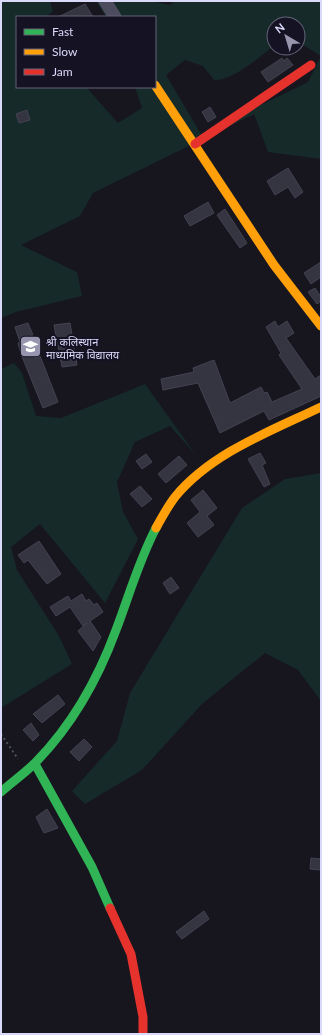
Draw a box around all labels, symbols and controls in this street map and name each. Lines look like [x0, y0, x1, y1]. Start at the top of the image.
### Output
legend [16, 16, 156, 88]
north arrow [266, 16, 306, 56]
text: N [272, 20, 287, 35]
text: Fast [52, 24, 74, 39]
text: Slow [52, 44, 78, 59]
text: Jam [52, 64, 73, 79]
school or university icon: श्री कलिस्थान माध्यमिक विद्यालय [17, 334, 43, 360]
place label: श्री कलिस्थान माध्यमिक विद्यालय [46, 335, 120, 361]

